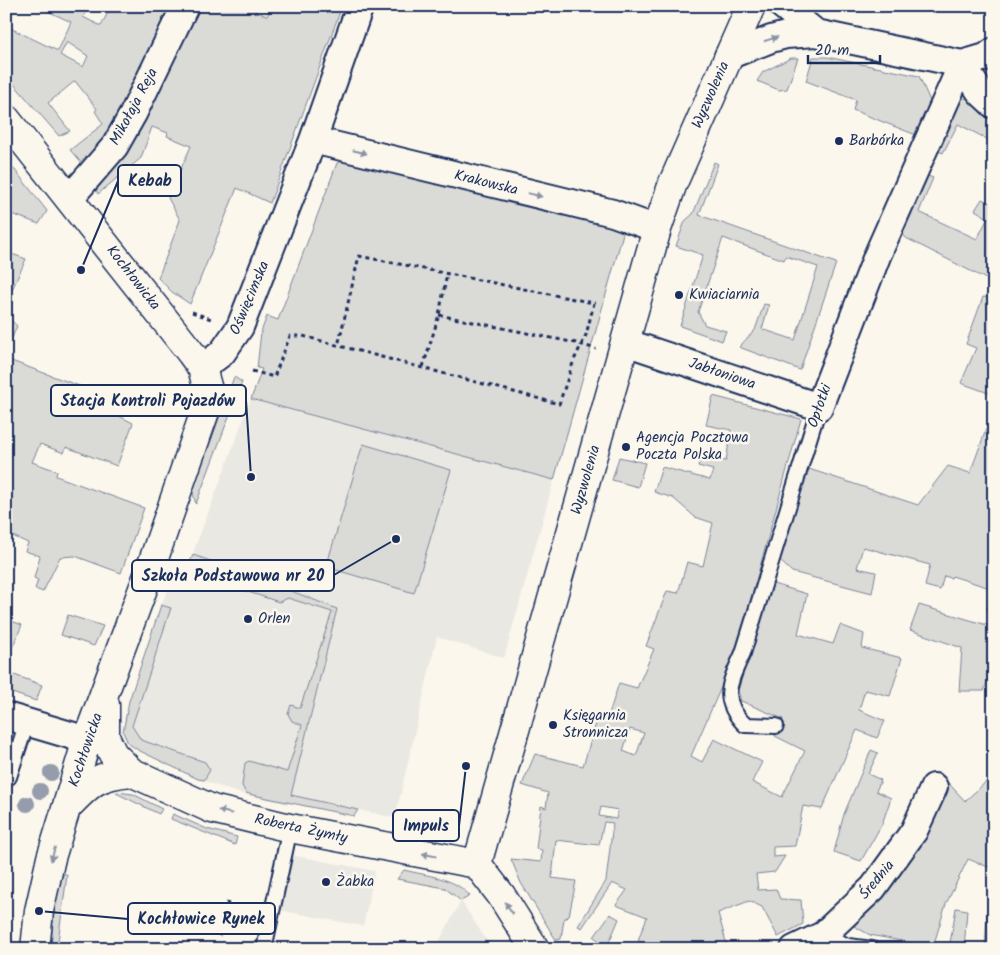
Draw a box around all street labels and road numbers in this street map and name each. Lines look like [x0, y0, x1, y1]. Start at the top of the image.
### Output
street label: Wyzwolenia [686, 58, 736, 132]
street label: Mikołaja Reja [103, 64, 165, 150]
street label: Krakowska [451, 163, 521, 203]
street label: Kochłowicka [100, 240, 166, 316]
street label: Oświęcimska [224, 257, 276, 339]
street label: Jabłoniowa [685, 351, 759, 397]
street label: Opłotki [801, 379, 839, 431]
street label: Wyzwolenia [565, 442, 607, 518]
street label: Kochłowicka [62, 710, 110, 790]
street label: Roberta Żymły [252, 807, 351, 851]
street label: Średnia [853, 855, 901, 905]

